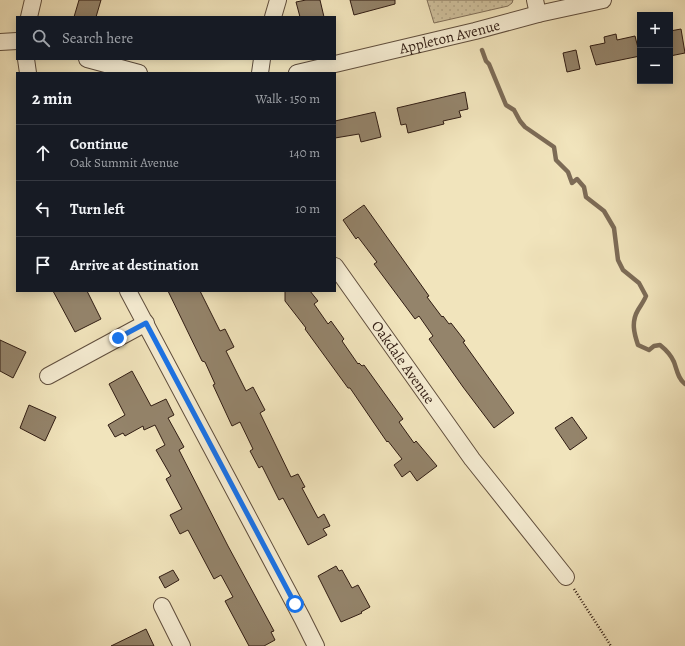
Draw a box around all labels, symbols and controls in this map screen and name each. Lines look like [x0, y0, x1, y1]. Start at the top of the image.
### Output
map controls [637, 12, 673, 84]
button: + [637, 12, 673, 48]
street label: Appleton Avenue [396, 15, 503, 59]
search box [16, 16, 336, 60]
icon: search [30, 27, 52, 49]
text: Search here [62, 28, 133, 48]
button: − [637, 48, 673, 84]
text: 2 min [32, 87, 72, 110]
text: Walk · 150 m [255, 90, 320, 107]
text: Continue [70, 134, 128, 154]
icon: ahead [32, 142, 54, 164]
text: 140 m [289, 144, 320, 161]
text: Oak Summit Avenue [70, 154, 179, 171]
icon: left [32, 198, 54, 220]
text: Turn left [70, 199, 125, 219]
text: 10 m [295, 200, 320, 217]
icon: arrive [32, 254, 54, 276]
text: Arrive at destination [70, 255, 199, 275]
street label: Oakdale Avenue [367, 317, 440, 408]
route end [109, 329, 127, 347]
route start [286, 595, 304, 613]

